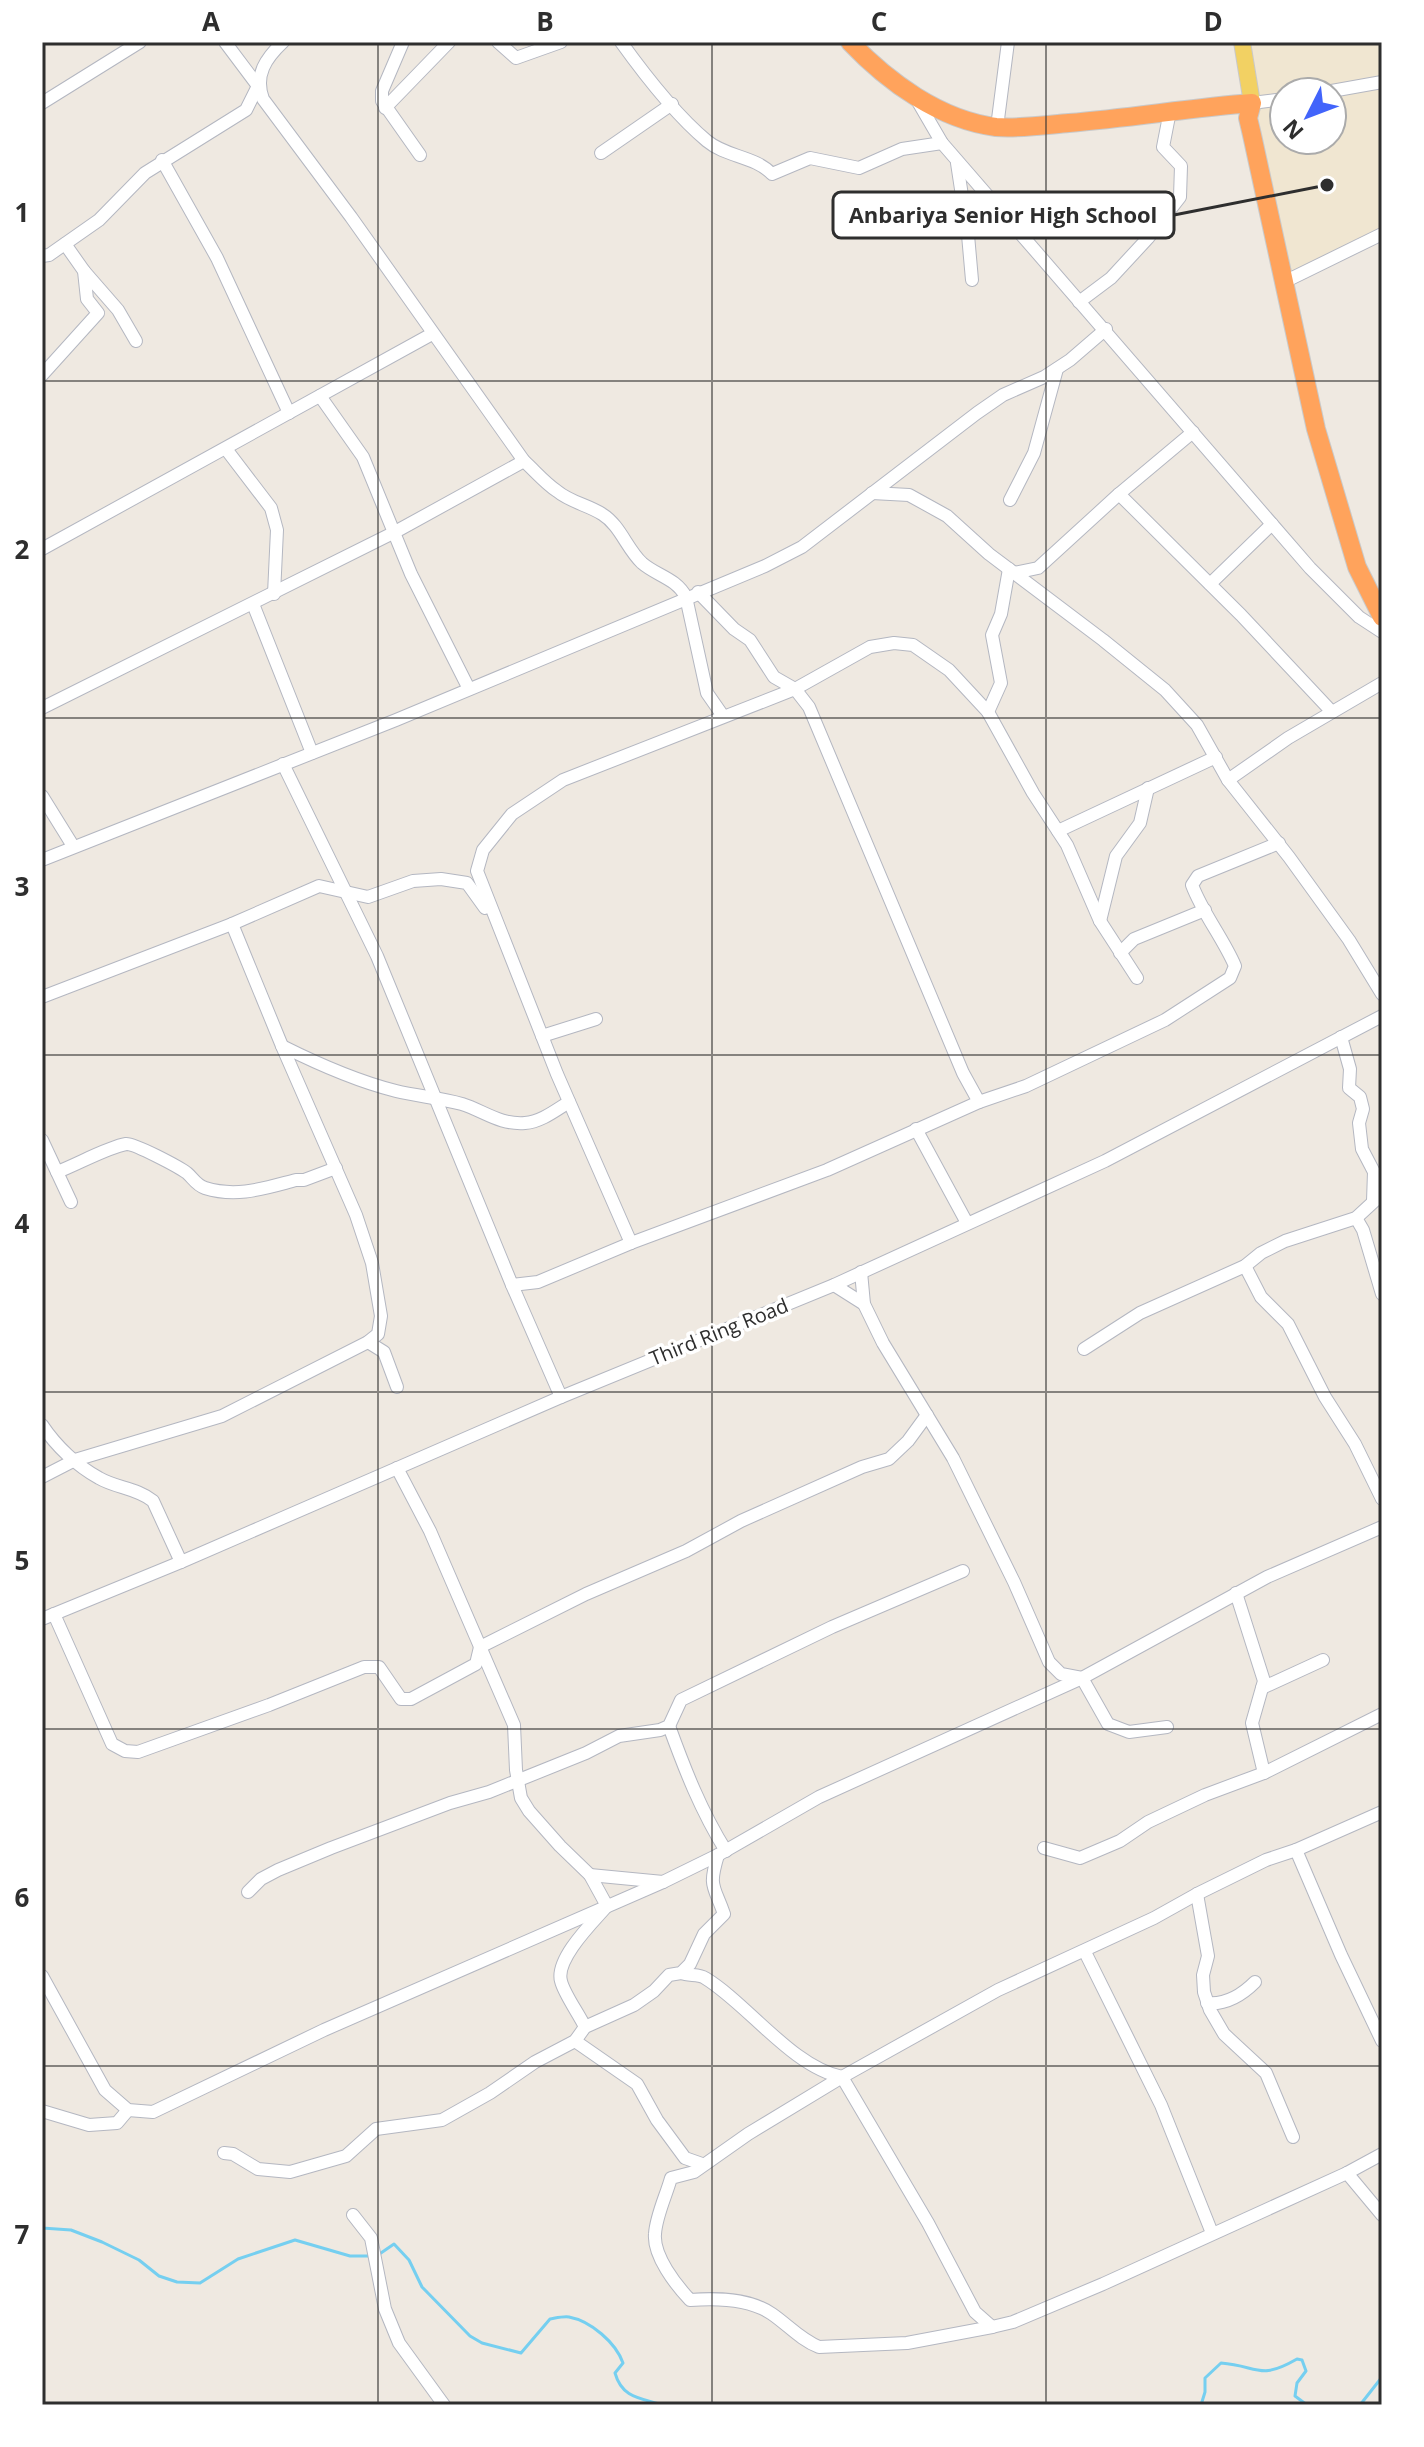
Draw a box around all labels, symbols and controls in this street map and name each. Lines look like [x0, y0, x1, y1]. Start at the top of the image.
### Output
text: A [202, 3, 220, 39]
text: B [536, 3, 554, 39]
text: C [871, 3, 887, 39]
text: D [1203, 3, 1223, 39]
north arrow [1268, 76, 1348, 156]
text: N [1275, 113, 1310, 147]
callout: Anbariya Senior High School [833, 192, 1174, 238]
text: 1 [15, 194, 29, 230]
text: Anbariya Senior High School [849, 199, 1157, 229]
text: 2 [15, 531, 30, 567]
text: 3 [15, 868, 29, 904]
text: 4 [15, 1205, 30, 1241]
street label: Third Ring Road [645, 1291, 792, 1372]
text: 5 [15, 1542, 29, 1578]
text: 6 [15, 1879, 30, 1915]
text: 7 [15, 2216, 30, 2252]

